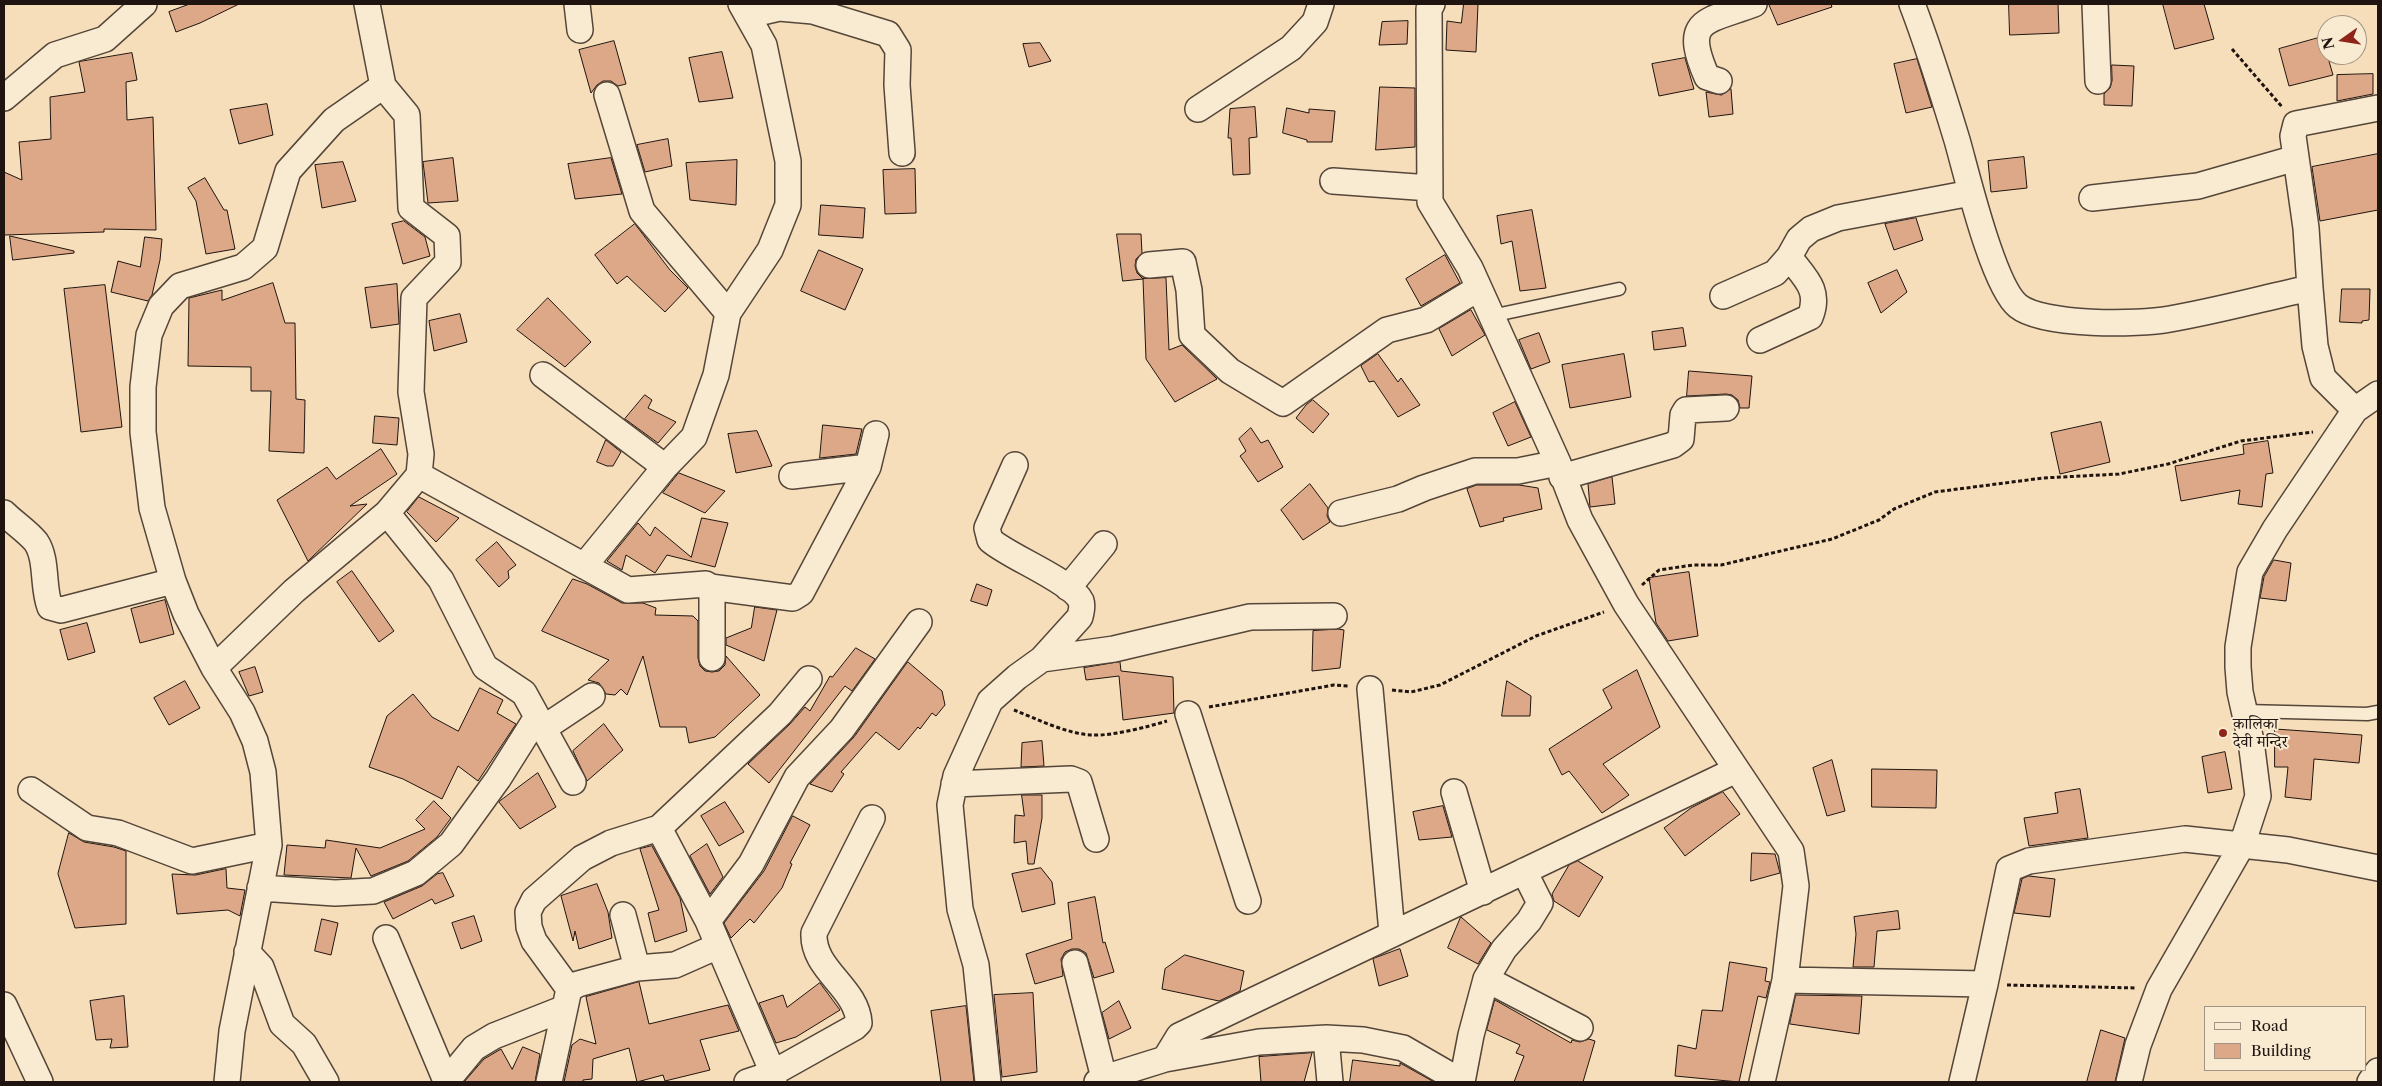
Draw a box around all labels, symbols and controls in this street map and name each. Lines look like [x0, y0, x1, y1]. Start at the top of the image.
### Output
north arrow [2317, 15, 2367, 65]
text: N [2318, 35, 2338, 51]
place label: कालिका देवी मन्दिर [2233, 714, 2287, 752]
marker: कालिका देवी मन्दिर [2217, 727, 2229, 739]
legend [2204, 1006, 2367, 1071]
text: Road [2251, 1016, 2288, 1035]
text: Building [2251, 1041, 2311, 1060]

